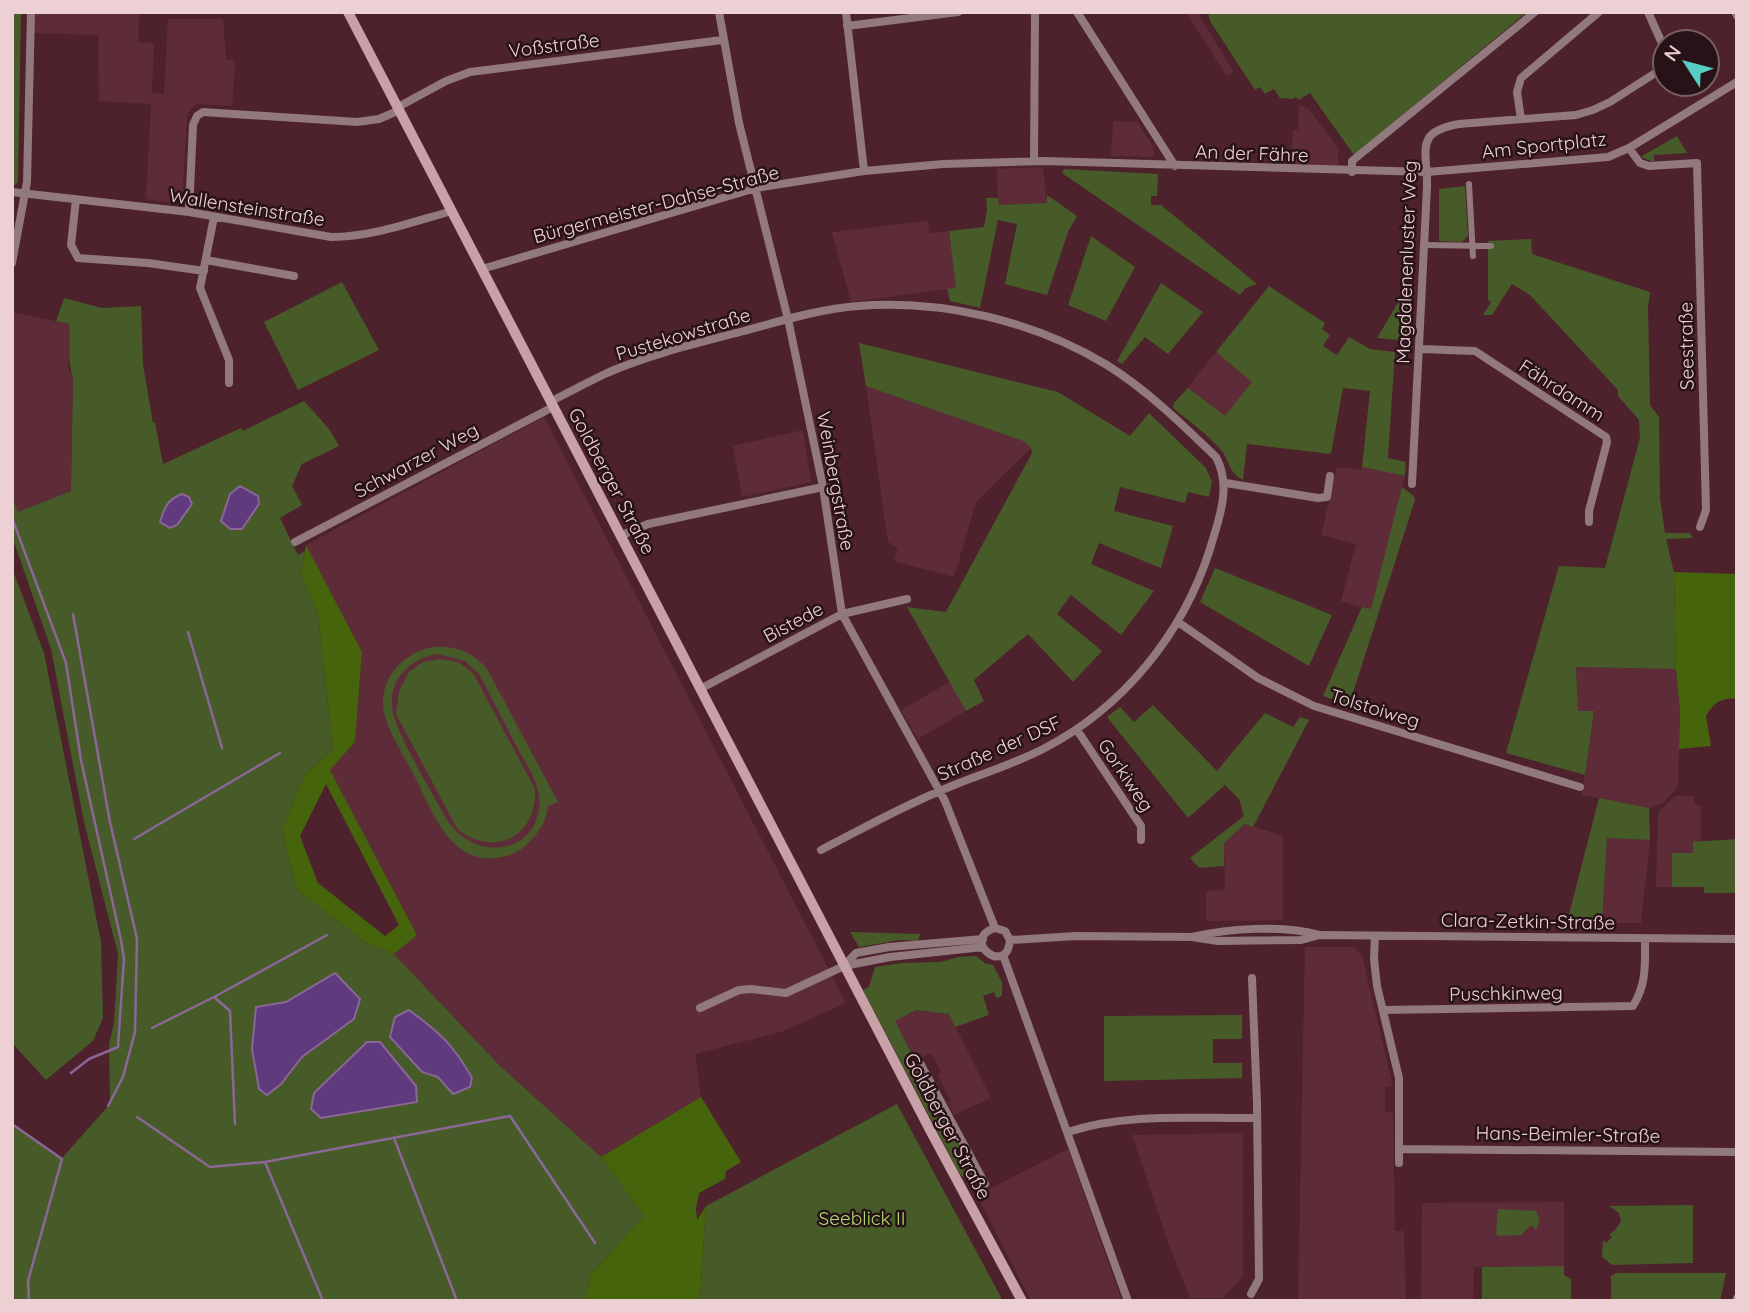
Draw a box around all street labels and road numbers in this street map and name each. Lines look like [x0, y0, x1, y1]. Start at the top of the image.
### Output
street label: Voßstraße [507, 28, 601, 62]
street label: Am Sportplatz [1480, 127, 1608, 163]
street label: An der Fähre [1195, 139, 1309, 167]
street label: Bürgermeister-Dahse-Straße [530, 160, 782, 248]
street label: Magdalenenluster Weg [1390, 160, 1422, 364]
street label: Wallensteinstraße [167, 183, 327, 231]
street label: Pustekowstraße [613, 302, 753, 366]
street label: Seestraße [1673, 302, 1699, 390]
street label: Fährdamm [1515, 353, 1609, 427]
street label: Goldberger Straße [563, 404, 661, 558]
street label: Weinbergstraße [812, 409, 860, 553]
street label: Schwarzer Weg [350, 417, 482, 503]
street label: Bistede [759, 596, 827, 648]
street label: Tolstoiweg [1327, 683, 1423, 733]
street label: Straße der DSF [933, 710, 1065, 786]
street label: Gorkiweg [1093, 734, 1159, 816]
street label: Clara-Zetkin-Straße [1441, 907, 1615, 935]
street label: Puschkinweg [1449, 980, 1563, 1006]
street label: Goldberger Straße [899, 1049, 997, 1203]
street label: Hans-Beimler-Straße [1476, 1120, 1660, 1148]

